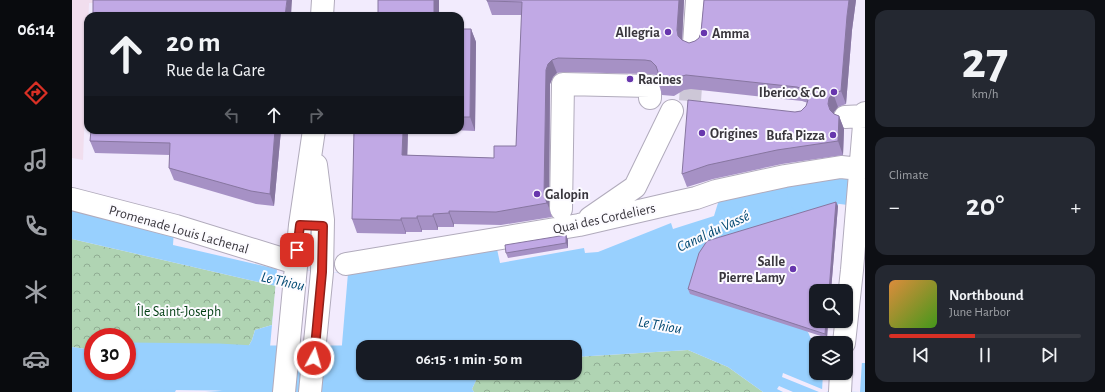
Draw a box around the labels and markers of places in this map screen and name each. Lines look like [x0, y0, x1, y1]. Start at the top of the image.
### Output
place label: Allegria [615, 26, 660, 40]
marker: Allegria [663, 27, 673, 37]
place label: Amma [712, 27, 750, 41]
marker: Amma [699, 28, 709, 38]
place label: Racines [638, 73, 681, 87]
marker: Racines [625, 74, 635, 84]
place label: Iberico & Co [759, 86, 826, 100]
marker: Iberico & Co [829, 87, 839, 97]
place label: Origines [710, 127, 758, 141]
marker: Origines [697, 128, 707, 138]
place label: Bufa Pizza [766, 129, 825, 143]
marker: Bufa Pizza [828, 130, 838, 140]
place label: Galopin [545, 188, 589, 202]
marker: Galopin [532, 189, 542, 199]
pin [280, 233, 314, 267]
place label: Salle Pierre Lamy [718, 255, 786, 285]
marker: Salle Pierre Lamy [788, 264, 798, 274]

